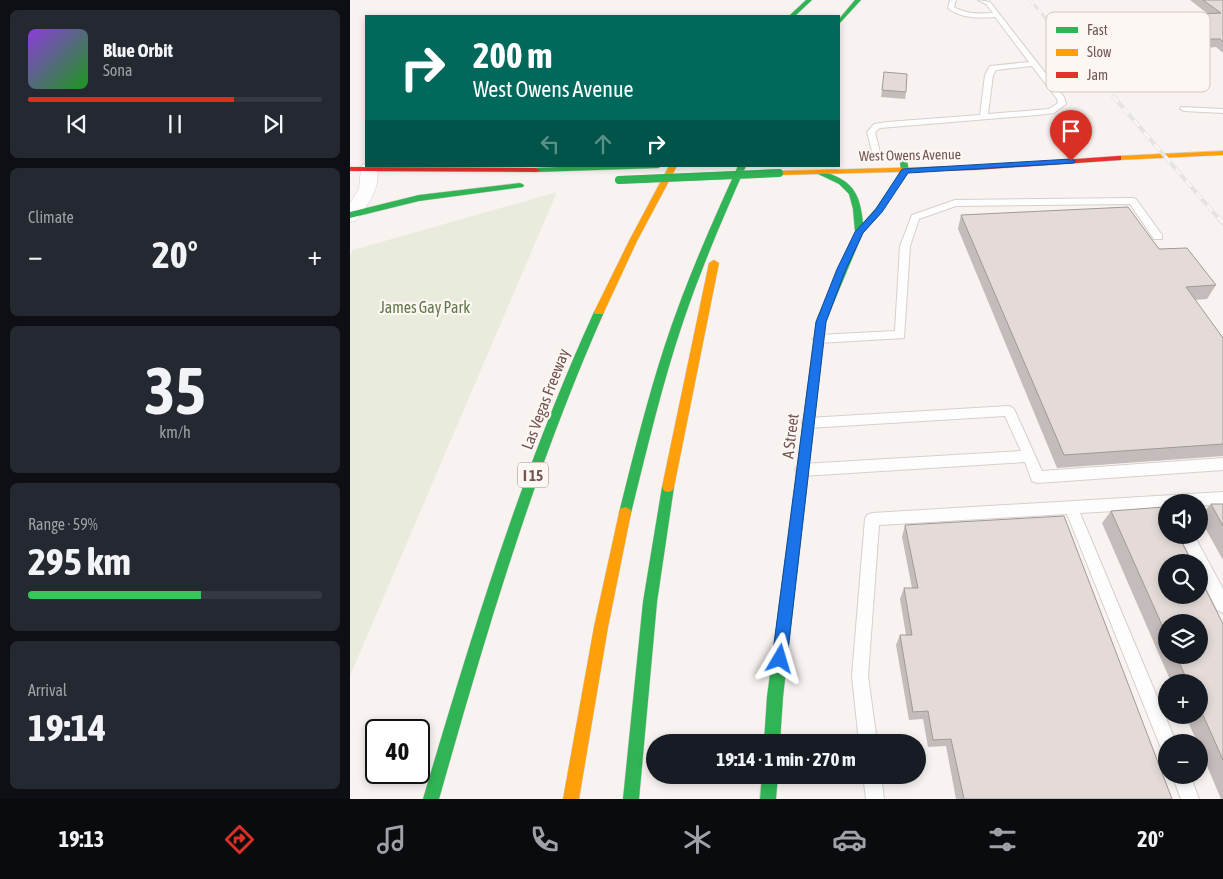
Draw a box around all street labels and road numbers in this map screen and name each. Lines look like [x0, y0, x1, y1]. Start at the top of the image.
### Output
street label: West Owens Avenue [859, 146, 961, 164]
street label: Las Vegas Freeway [518, 346, 574, 452]
street label: A Street [778, 412, 802, 459]
road number: I 15 [518, 462, 548, 488]

